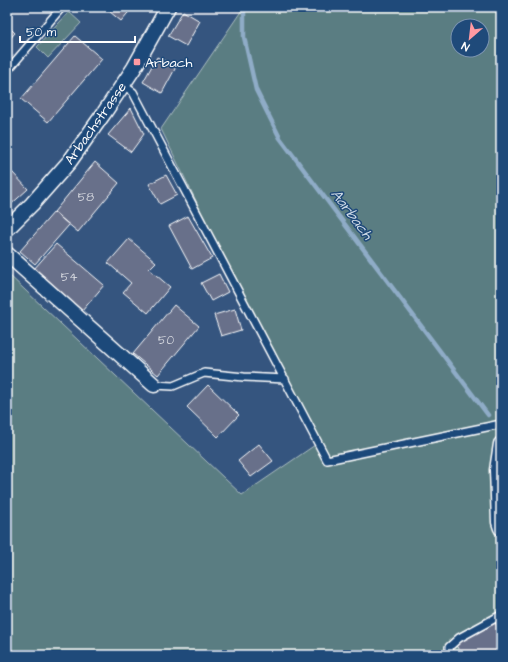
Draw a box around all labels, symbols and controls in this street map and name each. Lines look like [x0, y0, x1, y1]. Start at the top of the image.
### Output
scale bar [20, 18, 135, 44]
north arrow [450, 18, 490, 58]
text: 50 m [26, 24, 57, 41]
text: N [459, 38, 472, 55]
place label: Arbach [145, 53, 193, 73]
marker: Arbach [132, 57, 142, 67]
street label: Arbachstrasse [60, 78, 132, 169]
water label: Aarbach [326, 185, 378, 244]
house number: 58 [78, 189, 94, 206]
house number: 54 [61, 269, 77, 286]
house number: 50 [158, 332, 174, 349]

